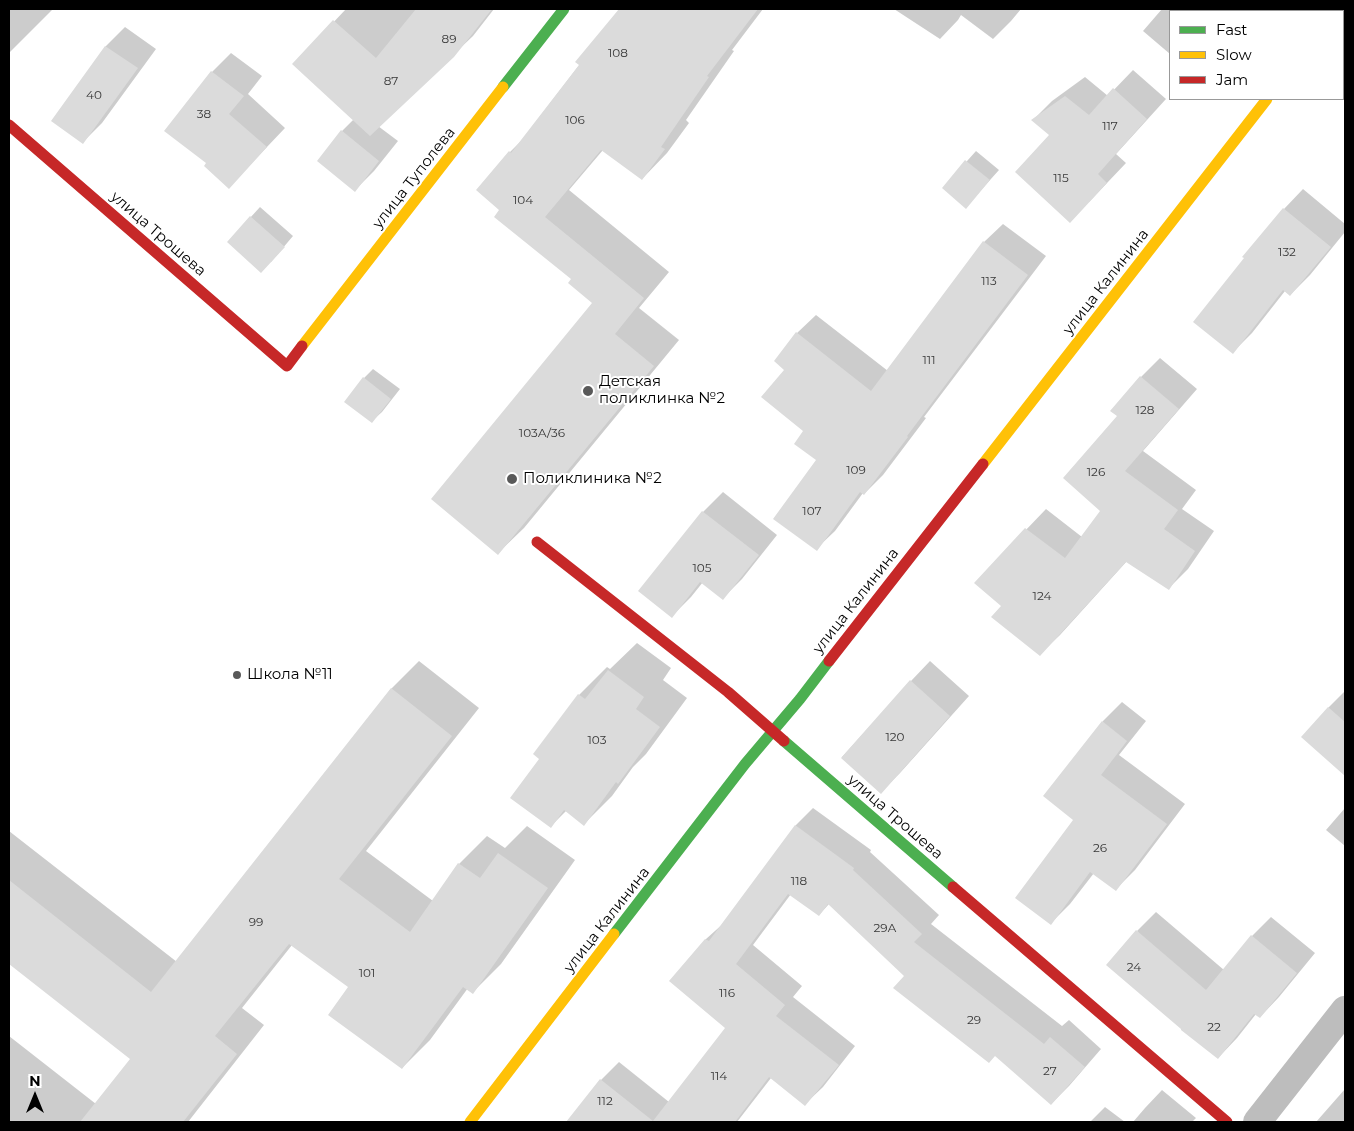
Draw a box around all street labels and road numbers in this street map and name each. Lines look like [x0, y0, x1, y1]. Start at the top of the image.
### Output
street label: улица Туполева [369, 124, 459, 232]
street label: улица Трошева [107, 188, 209, 280]
street label: улица Калинина [1059, 226, 1153, 338]
street label: улица Калинина [809, 545, 903, 657]
street label: улица Трошева [844, 771, 946, 863]
street label: улица Калинина [560, 864, 654, 976]

